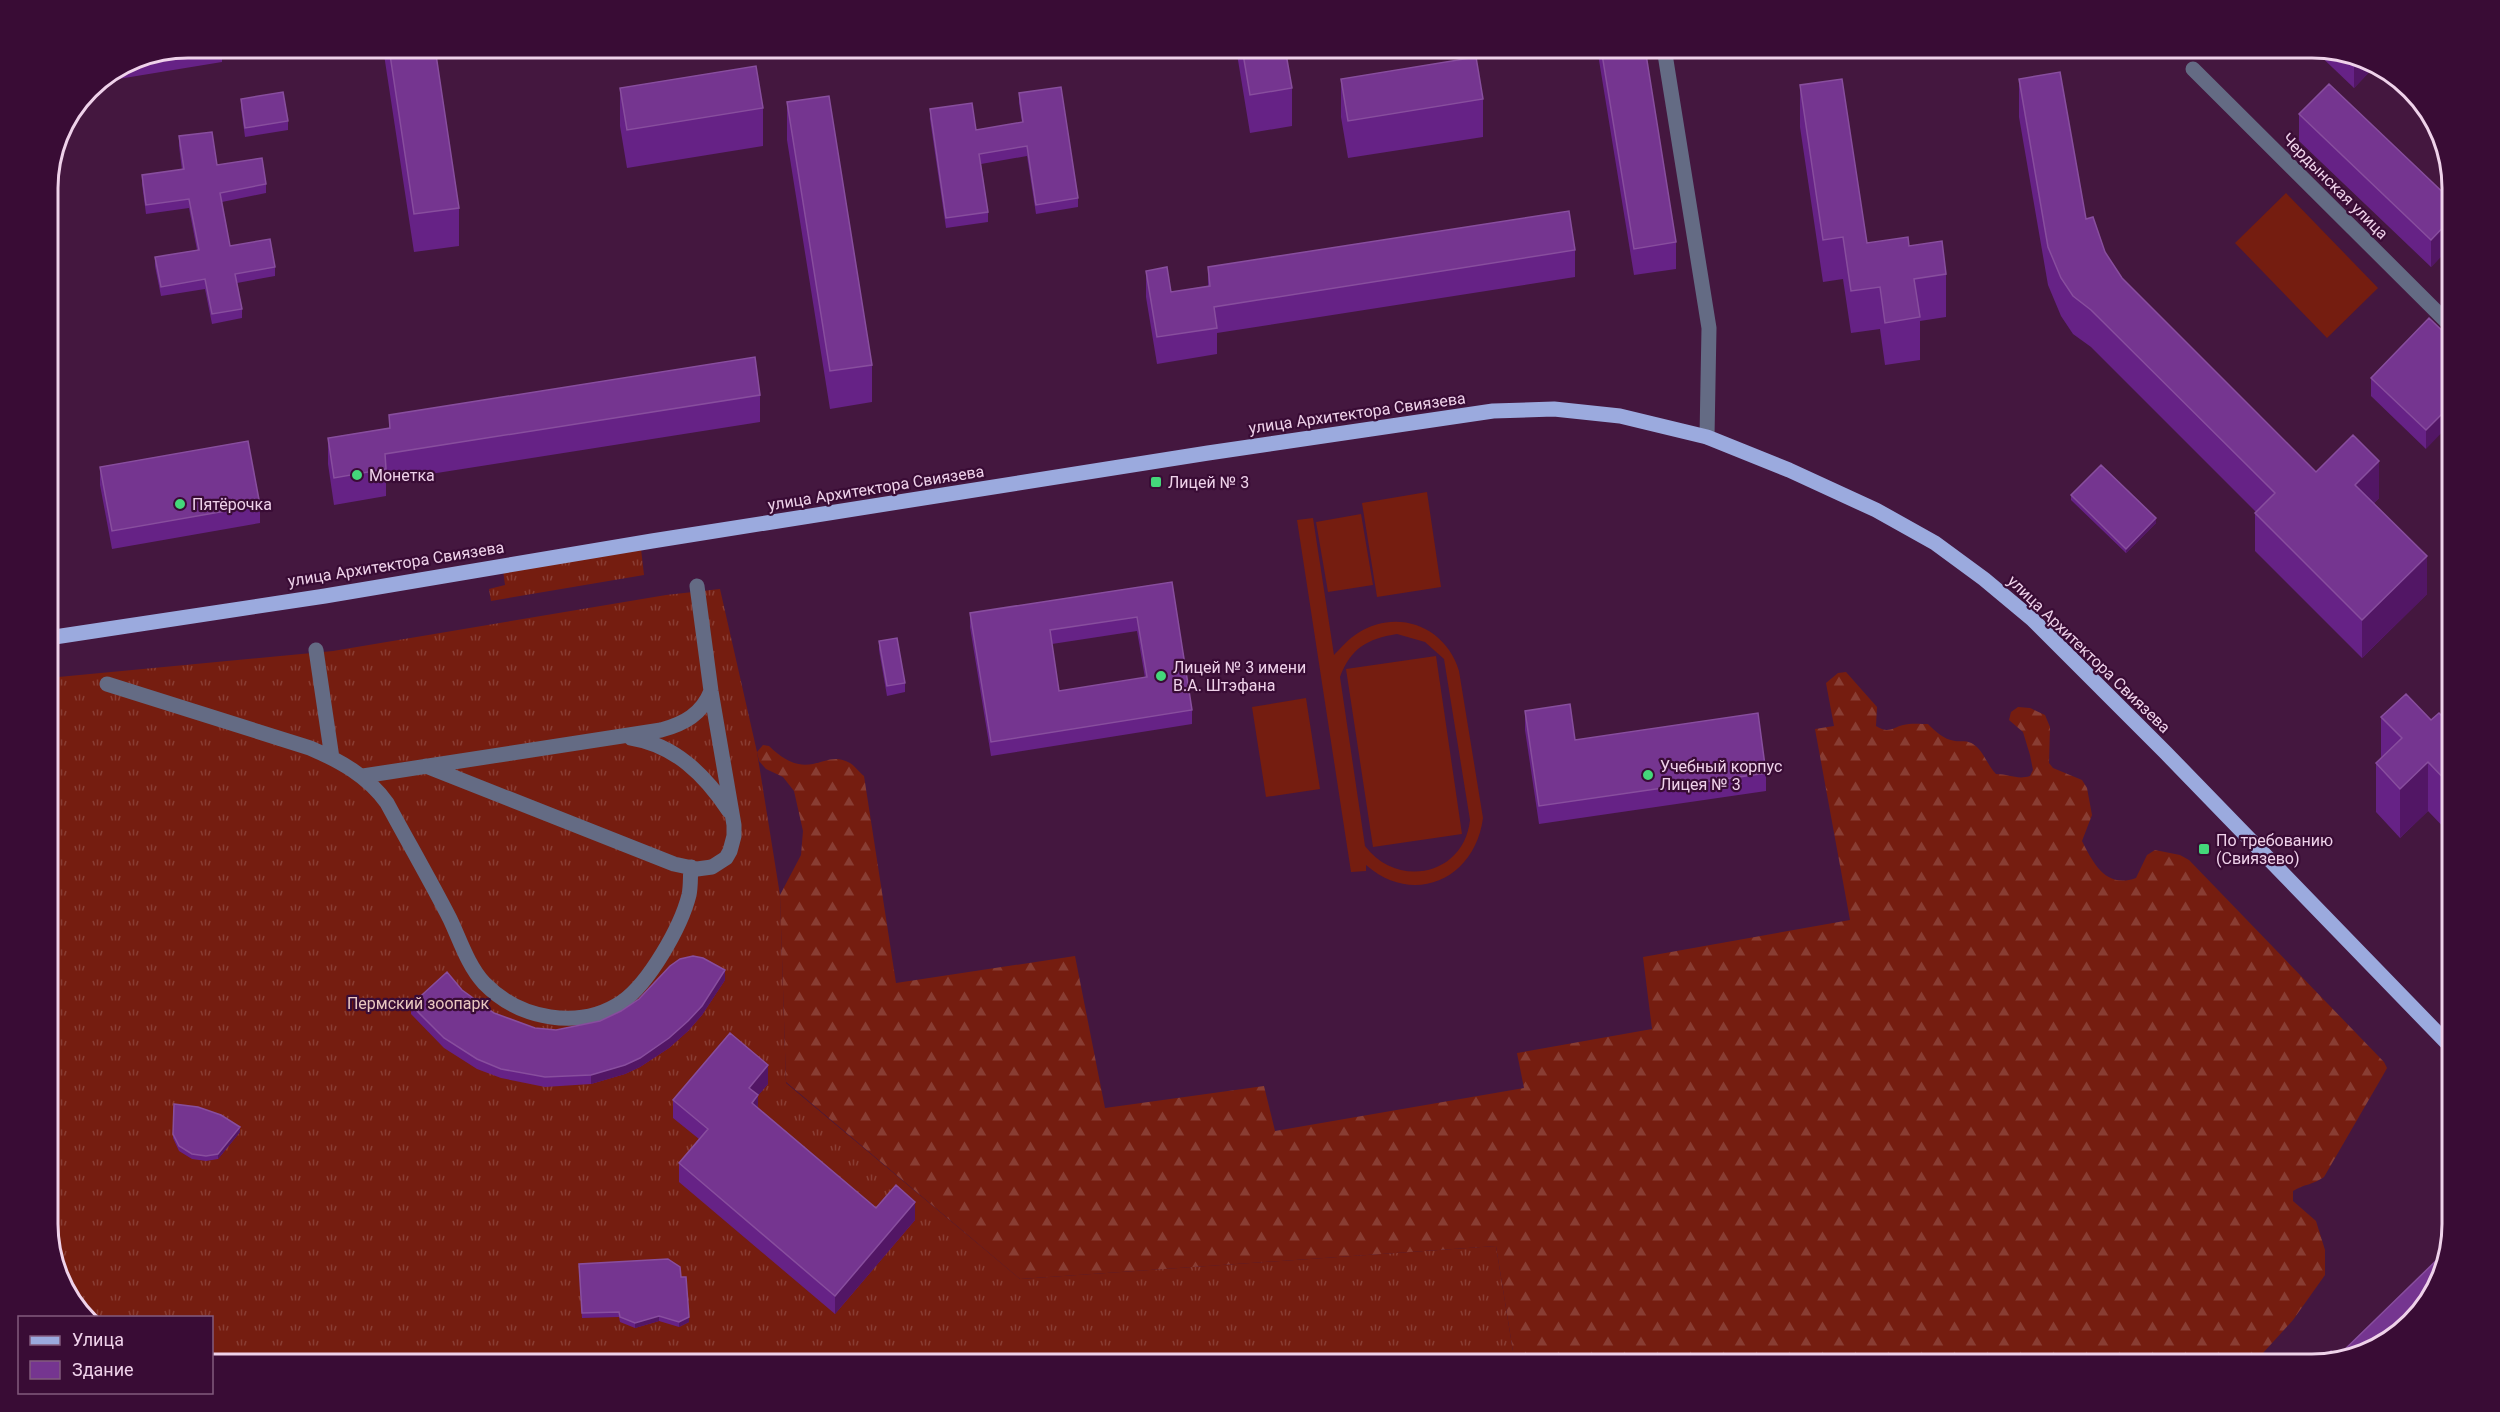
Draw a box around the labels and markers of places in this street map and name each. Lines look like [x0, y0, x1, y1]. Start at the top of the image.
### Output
place label: Монетка [369, 466, 435, 485]
marker: Монетка [350, 468, 364, 482]
place label: Лицей № 3 [1168, 473, 1249, 492]
marker: Лицей № 3 [1149, 475, 1163, 489]
place label: Пятёрочка [192, 495, 272, 514]
marker: Пятёрочка [173, 497, 187, 511]
place label: Лицей № 3 имени В.А. Штэфана [1173, 658, 1306, 695]
marker: Лицей № 3 имени В.А. Штэфана [1154, 669, 1168, 683]
place label: Учебный корпус Лицея № 3 [1660, 757, 1782, 794]
marker: Учебный корпус Лицея № 3 [1641, 768, 1655, 782]
place label: По требованию (Свиязево) [2216, 831, 2333, 868]
marker: По требованию (Свиязево) [2197, 842, 2211, 856]

